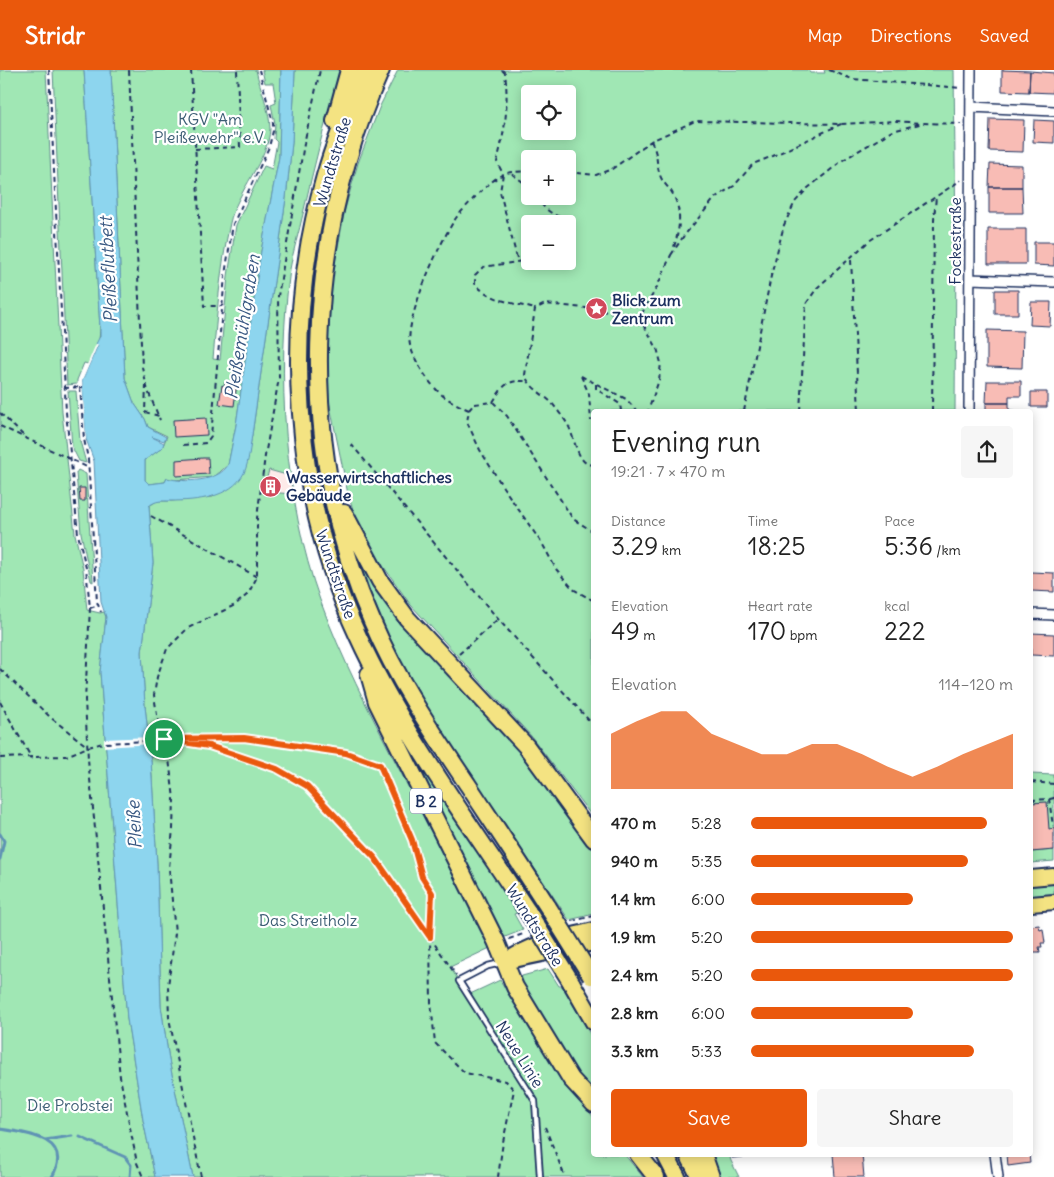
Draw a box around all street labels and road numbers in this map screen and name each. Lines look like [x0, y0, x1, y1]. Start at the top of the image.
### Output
street label: Wundtstraße [309, 115, 355, 209]
street label: Fockestraße [945, 197, 965, 285]
street label: Wundtstraße [311, 527, 361, 621]
road number: B 2 [410, 788, 442, 814]
street label: Wundtstraße [502, 880, 568, 970]
street label: Neue Linie [492, 1017, 548, 1091]

